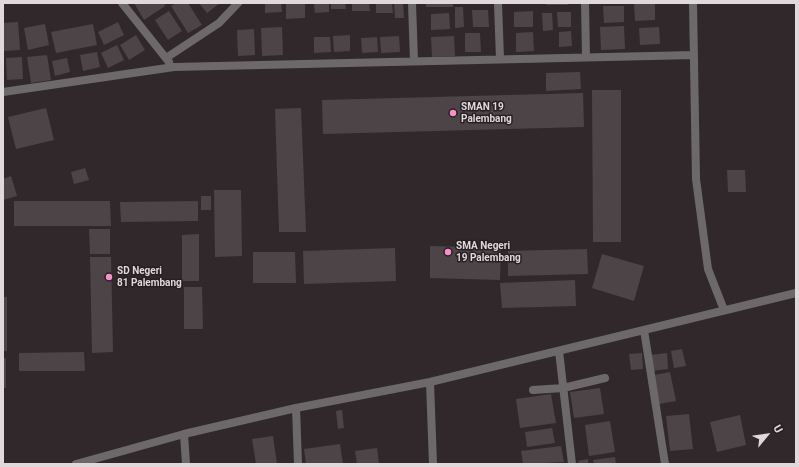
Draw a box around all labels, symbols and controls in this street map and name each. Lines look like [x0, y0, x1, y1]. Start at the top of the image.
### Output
place label: SMAN 19 Palembang [461, 101, 512, 124]
marker: SMAN 19 Palembang [448, 108, 458, 118]
place label: SMA Negeri 19 Palembang [456, 240, 521, 264]
marker: SMA Negeri 19 Palembang [443, 247, 453, 257]
place label: SD Negeri 81 Palembang [117, 265, 182, 288]
marker: SD Negeri 81 Palembang [104, 272, 114, 282]
north arrow [747, 415, 787, 455]
text: U [770, 423, 785, 435]

